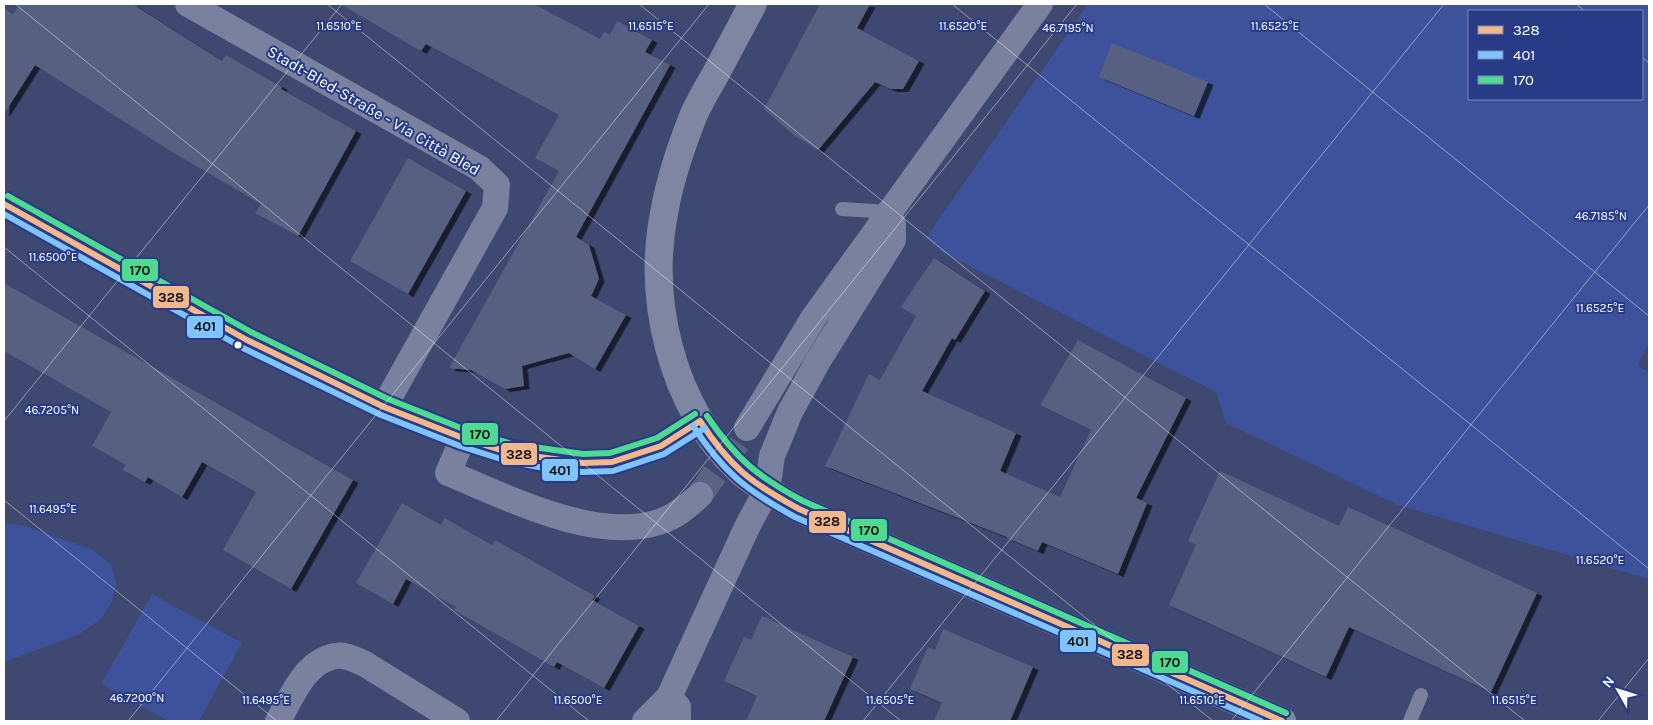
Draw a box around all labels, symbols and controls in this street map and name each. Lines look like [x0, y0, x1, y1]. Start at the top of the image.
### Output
legend [1468, 10, 1643, 100]
text: 11.6510°E [316, 19, 362, 33]
text: 11.6515°E [628, 19, 674, 33]
text: 11.6520°E [939, 19, 987, 33]
text: 11.6525°E [1251, 19, 1299, 33]
text: 46.7195°N [1042, 21, 1094, 35]
text: 328 [1513, 21, 1540, 39]
street label: Stadt-Bled-Straße - Via Città Bled [264, 42, 483, 179]
text: 401 [1513, 46, 1535, 64]
text: 170 [1513, 71, 1534, 89]
text: 46.7185°N [1575, 209, 1627, 223]
text: 11.6500°E [29, 250, 77, 264]
line badge: 170 [121, 258, 159, 282]
text: 170 [130, 262, 151, 279]
line badge: 328 [152, 285, 190, 309]
text: 328 [158, 289, 184, 306]
text: 11.6525°E [1576, 301, 1624, 315]
line badge: 401 [186, 315, 224, 339]
text: 401 [194, 318, 216, 335]
unlabelled marker [233, 340, 243, 350]
text: 46.7205°N [25, 403, 79, 417]
line badge: 170 [461, 422, 499, 446]
text: 170 [470, 426, 491, 443]
line badge: 328 [500, 442, 538, 466]
text: 328 [506, 446, 532, 463]
line badge: 401 [541, 458, 579, 482]
text: 401 [549, 462, 571, 479]
text: 11.6495°E [29, 502, 77, 516]
line badge: 328 [808, 510, 847, 534]
text: 328 [814, 513, 840, 530]
line badge: 170 [850, 518, 888, 542]
text: 170 [859, 522, 880, 539]
text: 11.6520°E [1576, 553, 1624, 567]
line badge: 401 [1059, 629, 1097, 653]
text: 401 [1067, 633, 1089, 650]
line badge: 328 [1111, 643, 1150, 667]
text: 328 [1117, 646, 1143, 663]
line badge: 170 [1151, 650, 1189, 674]
text: 170 [1160, 654, 1181, 671]
north arrow [1593, 665, 1643, 715]
text: N [1599, 673, 1618, 691]
text: 46.7200°N [110, 691, 164, 705]
text: 11.6495°E [242, 693, 290, 707]
text: 11.6500°E [554, 693, 602, 707]
text: 11.6505°E [866, 693, 914, 707]
text: 11.6510°E [1179, 693, 1225, 707]
text: 11.6515°E [1491, 693, 1537, 707]

